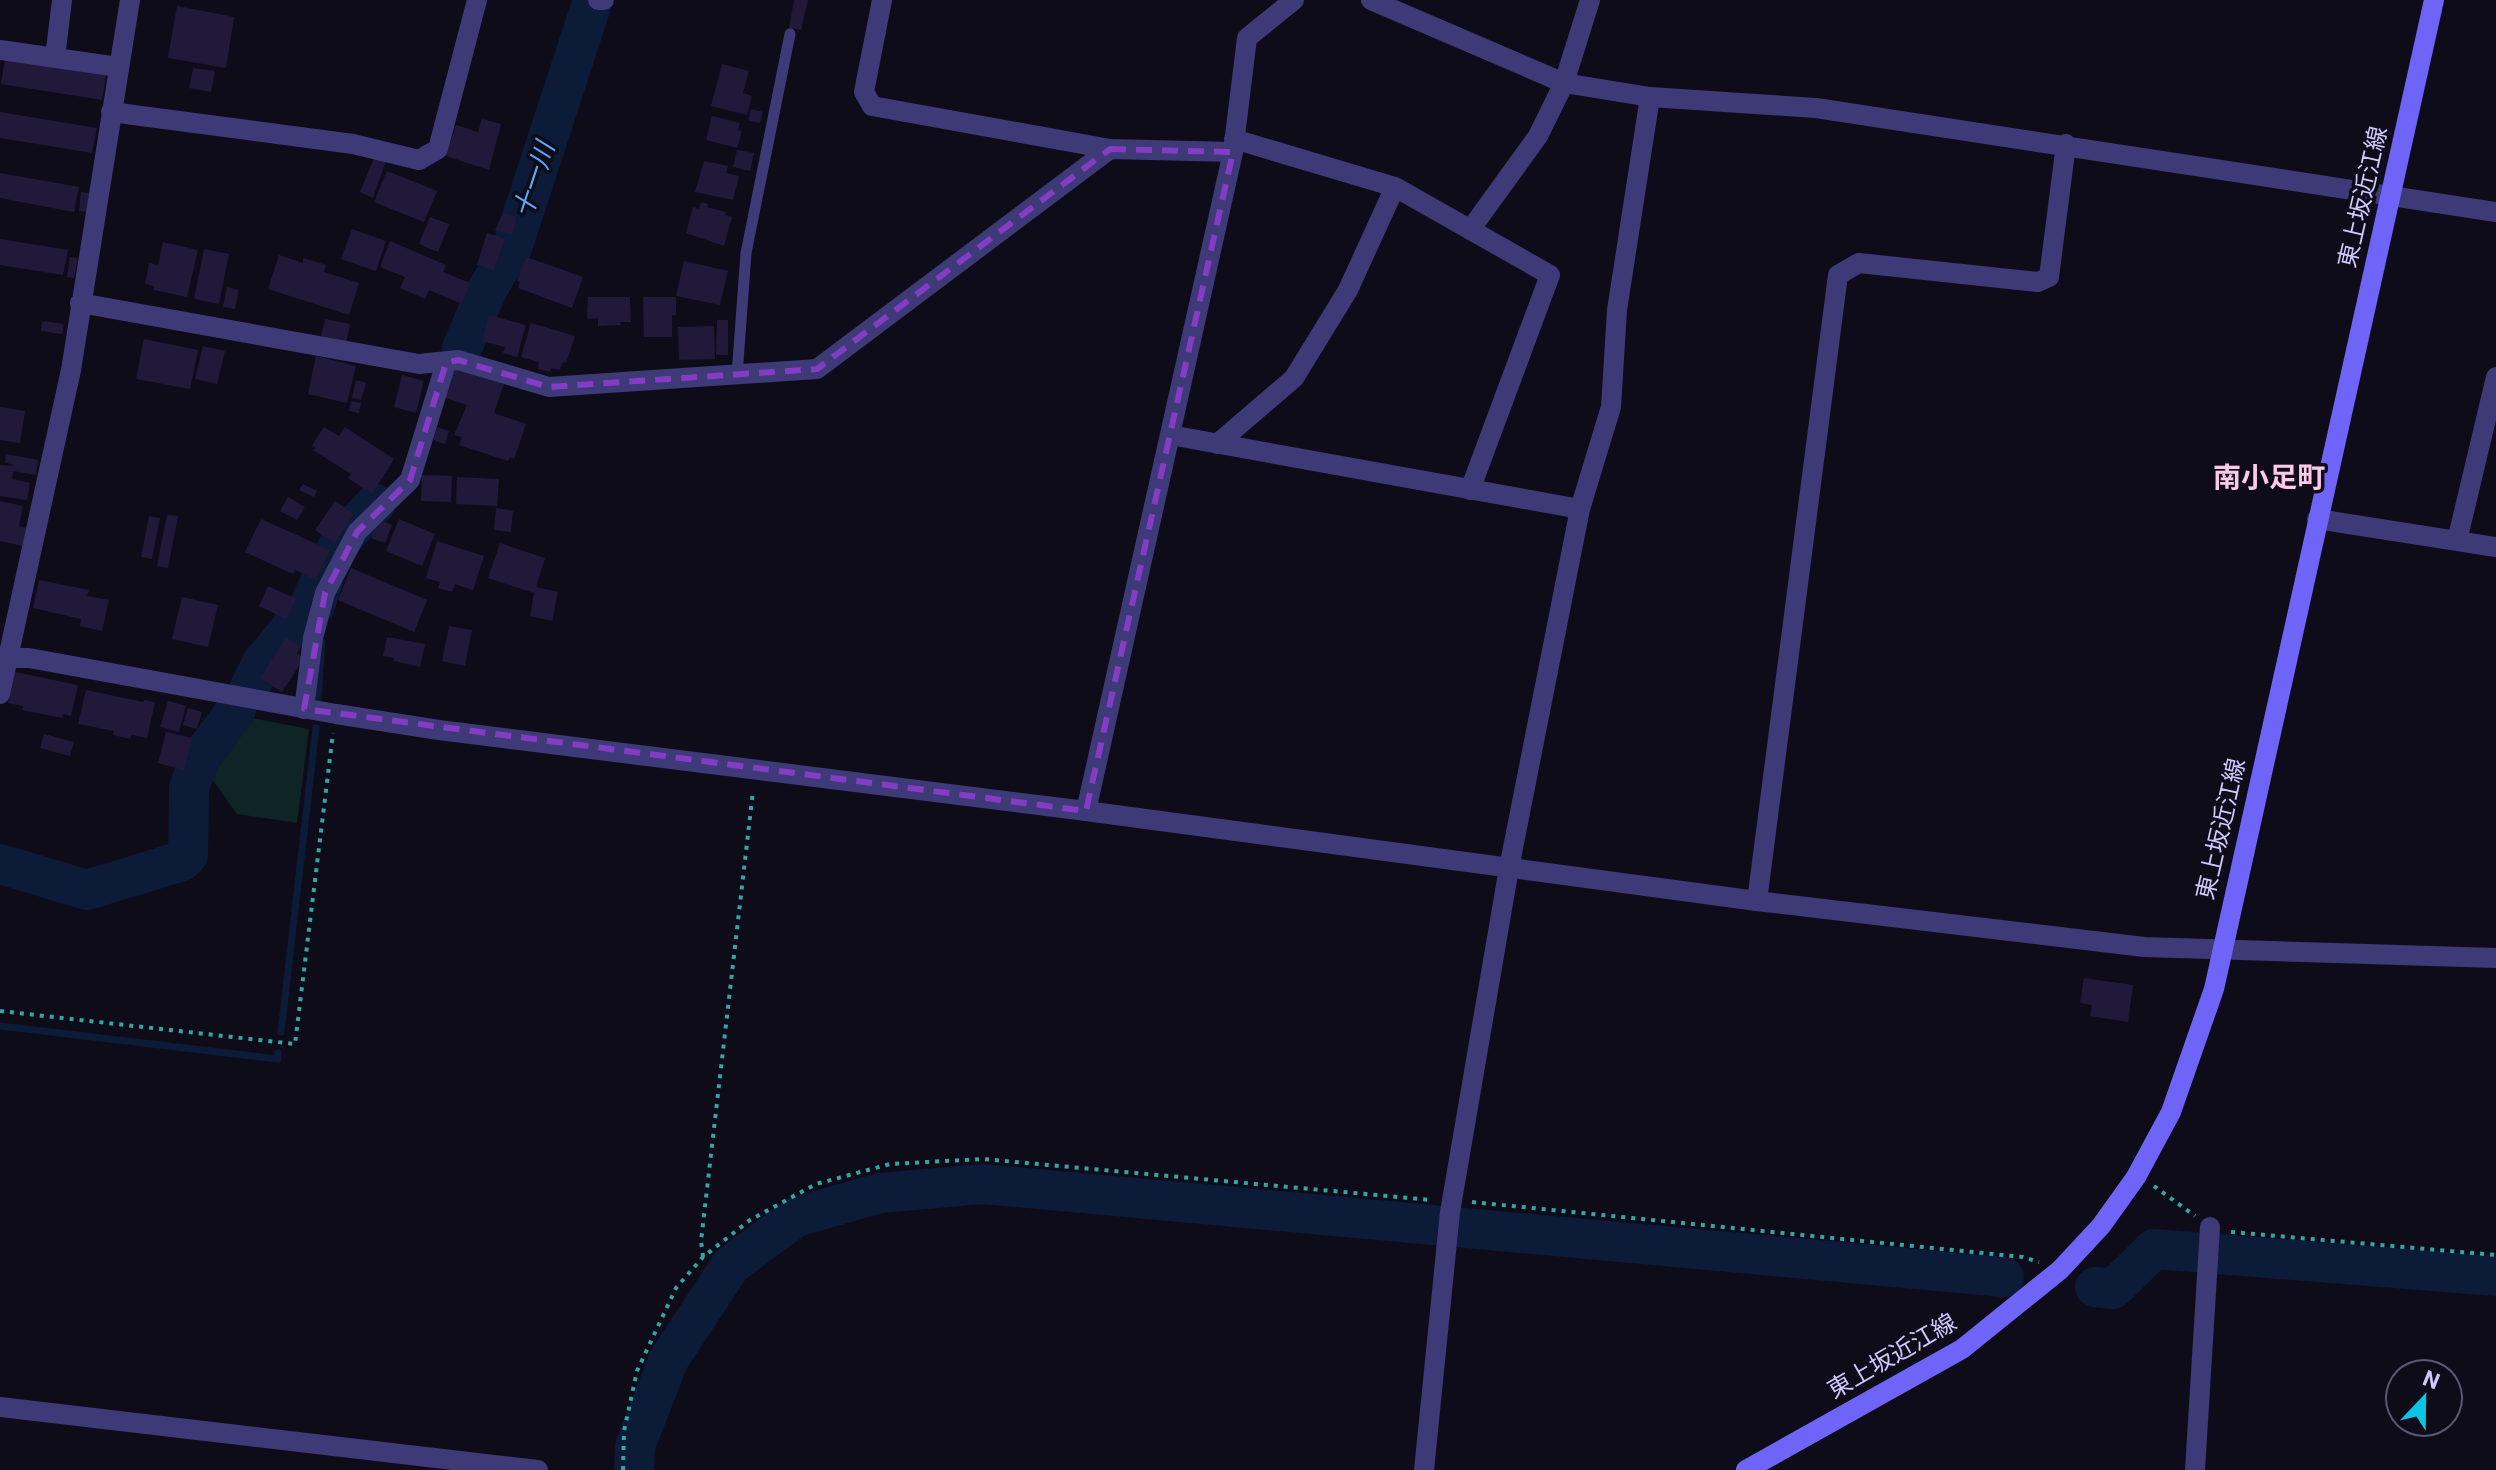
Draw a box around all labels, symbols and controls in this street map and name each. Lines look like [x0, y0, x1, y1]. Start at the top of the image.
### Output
street label: 東上坂近江線 [2333, 124, 2393, 270]
water label: 十一川 [508, 135, 561, 222]
district label: 南小足町 [2213, 461, 2325, 494]
street label: 東上坂近江線 [2191, 756, 2251, 902]
street label: 東上坂近江線 [1823, 1308, 1961, 1404]
north arrow [2384, 1358, 2464, 1438]
text: N [2419, 1365, 2443, 1394]

